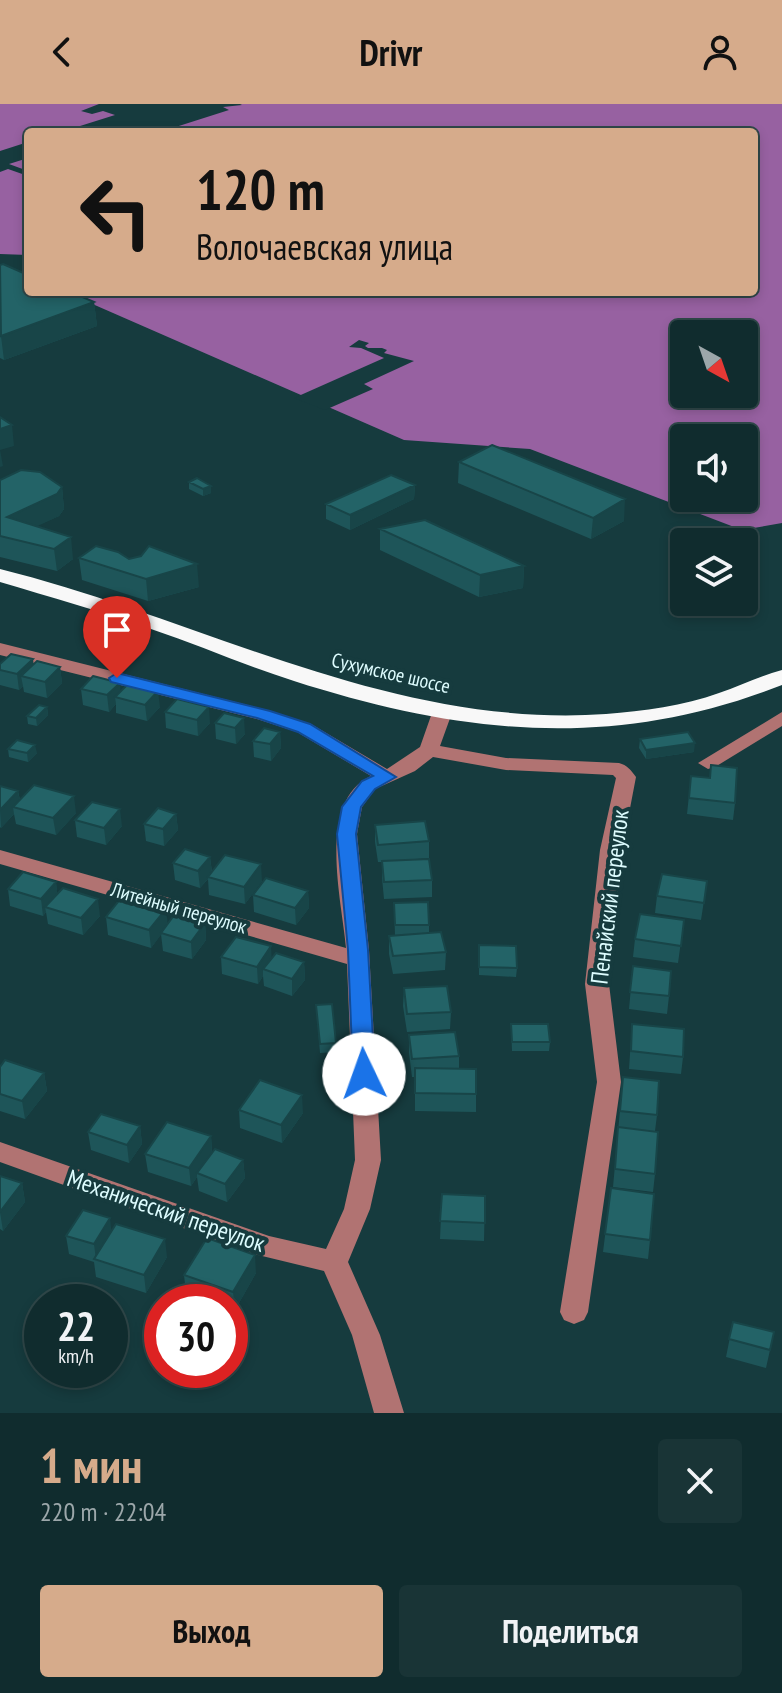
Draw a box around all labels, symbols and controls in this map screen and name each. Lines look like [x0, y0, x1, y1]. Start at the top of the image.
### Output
text: Drivr [360, 29, 422, 76]
icon: back [40, 30, 84, 74]
icon: person [698, 30, 742, 74]
text: 120 m [196, 153, 325, 225]
icon: left [64, 160, 168, 264]
text: Волочаевская улица [196, 223, 453, 270]
north arrow [670, 320, 758, 408]
map controls [670, 320, 758, 616]
button: sound [670, 424, 758, 512]
button: layers [670, 528, 758, 616]
pin [83, 596, 151, 678]
icon: arrive [95, 608, 139, 652]
street label: Сухумское шоссе [329, 647, 453, 699]
street label: Пенайский переулок [583, 807, 636, 986]
street label: Литейный переулок [107, 876, 250, 940]
position arrow [322, 1032, 406, 1116]
street label: Механический переулок [63, 1162, 270, 1259]
speed limit sign: 30 [144, 1284, 248, 1388]
text: 22 [57, 1300, 95, 1352]
text: km/h [58, 1343, 94, 1369]
text: 1 мин [40, 1434, 142, 1496]
button: close [658, 1439, 742, 1523]
text: 220 m · 22:04 [40, 1495, 166, 1528]
button: Выход [40, 1585, 383, 1677]
button: Поделиться [399, 1585, 742, 1677]

